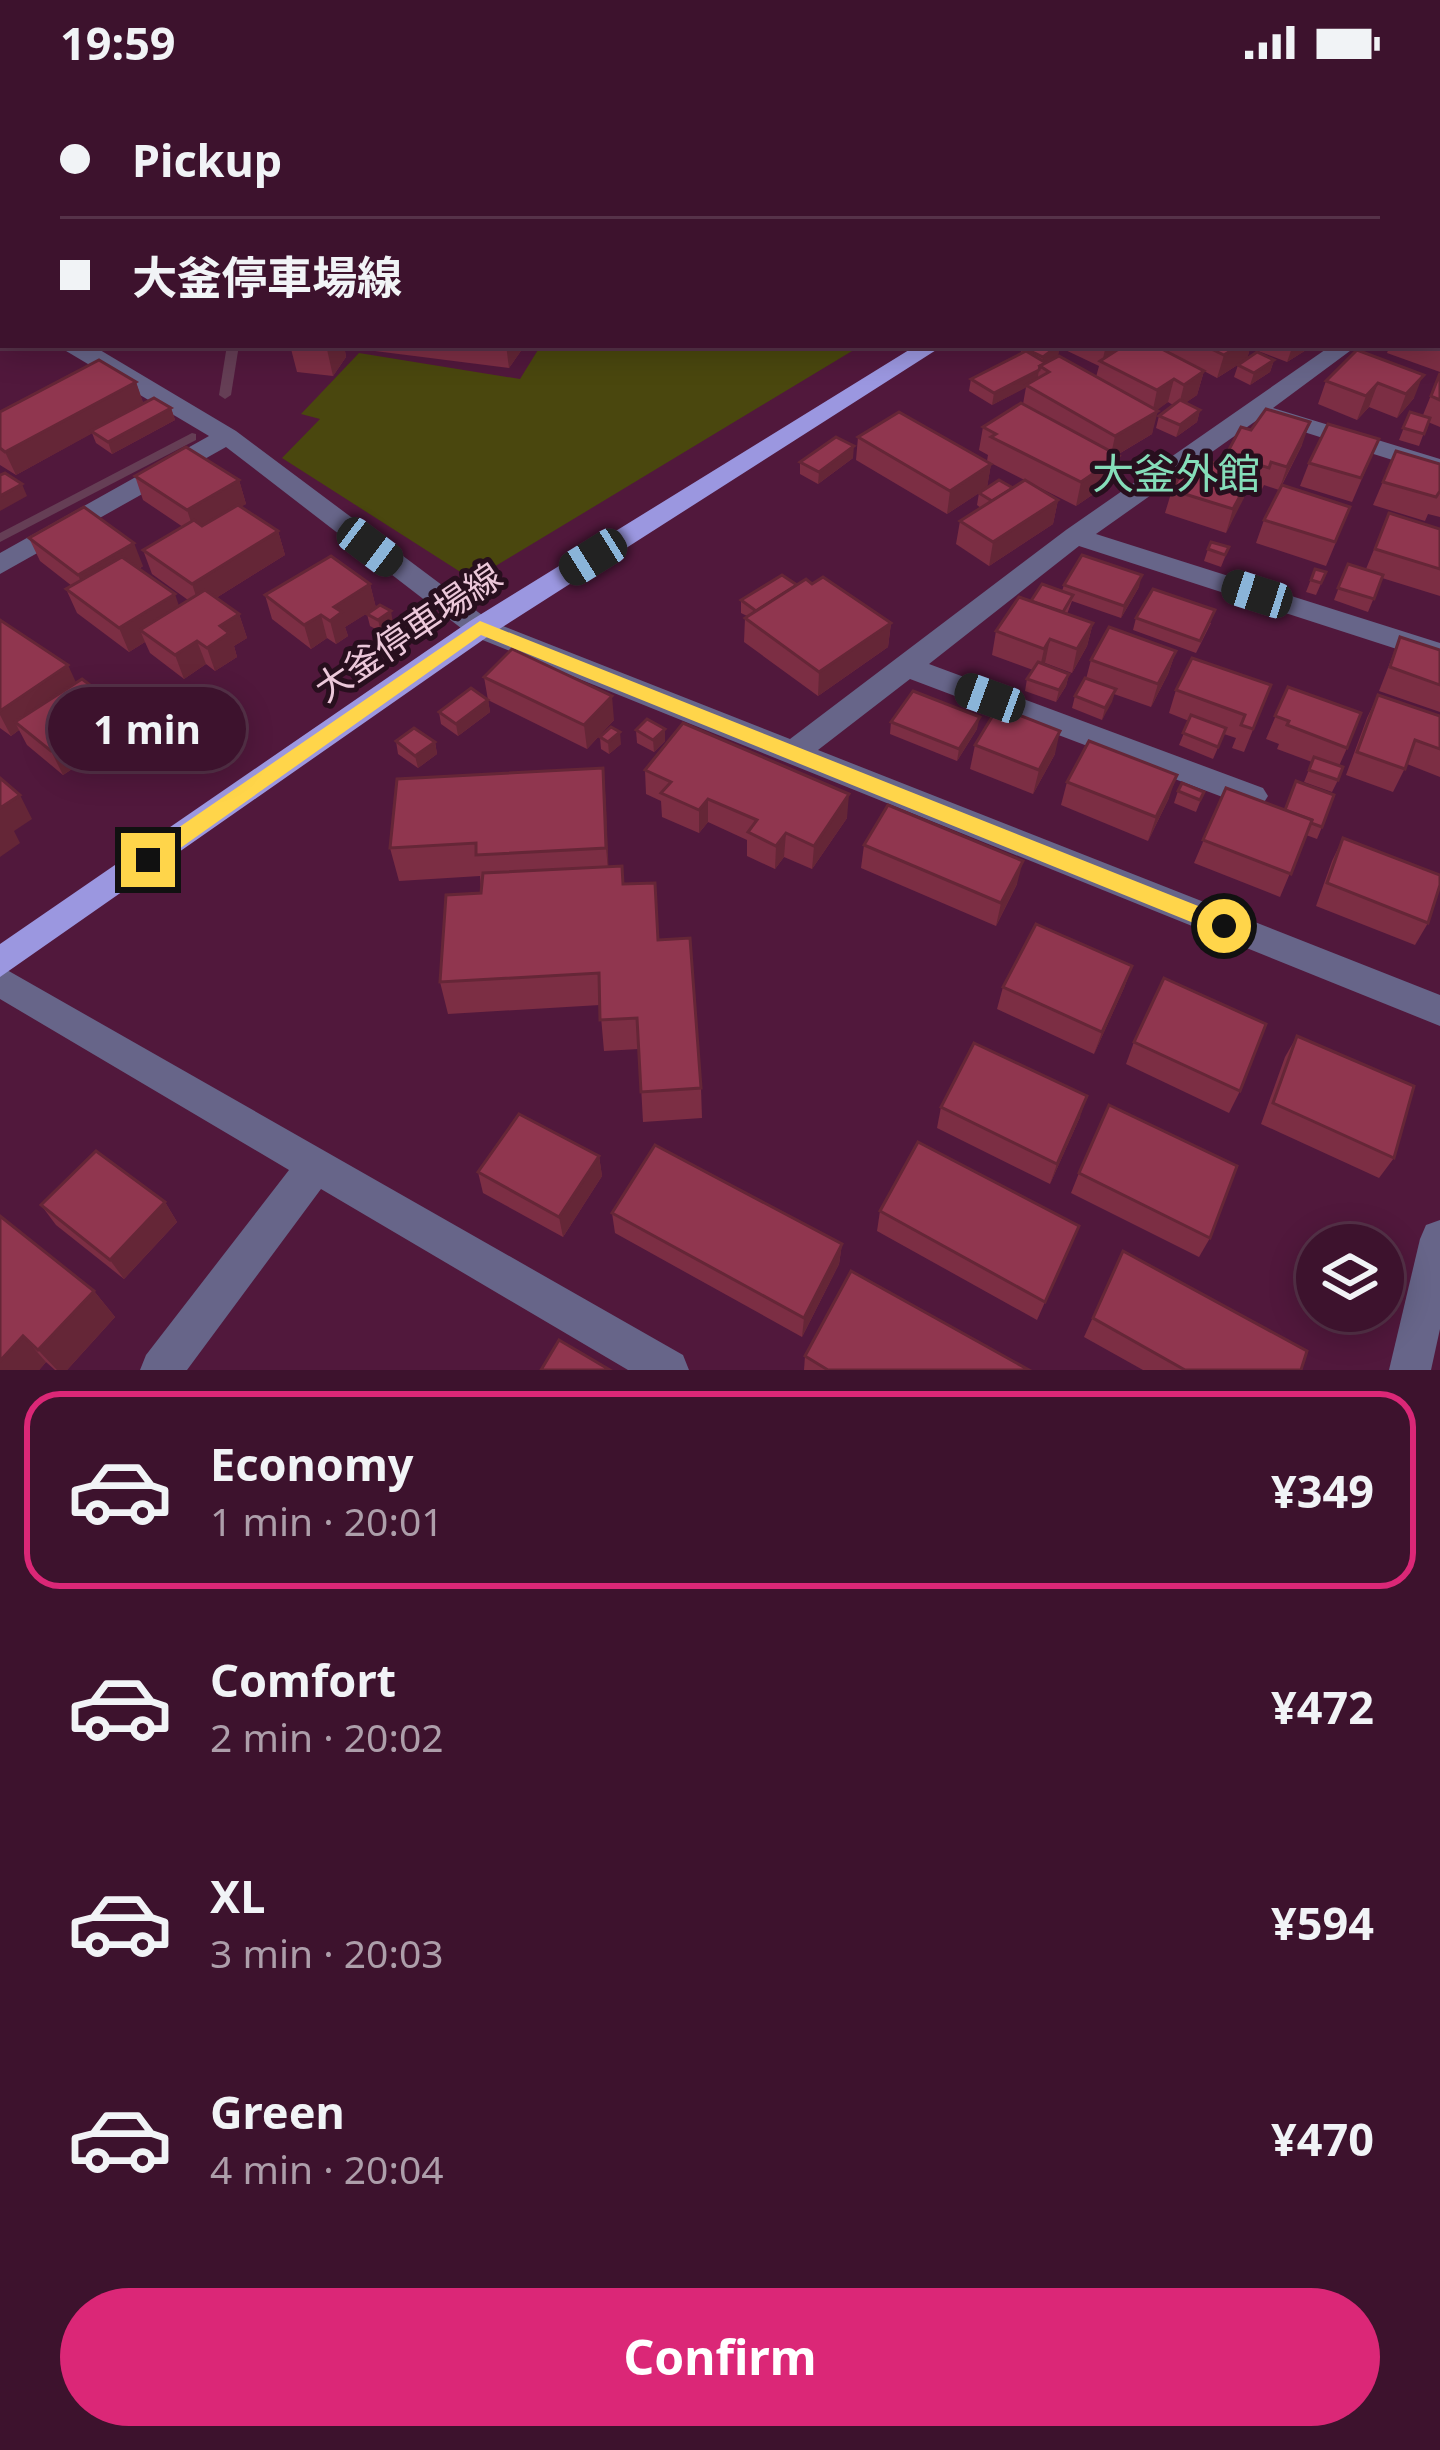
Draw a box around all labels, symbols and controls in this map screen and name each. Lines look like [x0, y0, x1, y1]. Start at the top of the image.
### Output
text: 19:59 [60, 12, 176, 73]
text: Pickup [132, 129, 282, 190]
text: 大釜停車場線 [132, 246, 402, 307]
district label: 大釜外館 [1092, 444, 1260, 501]
car [330, 511, 410, 583]
car [553, 523, 633, 591]
street label: 大釜停車場線 [304, 551, 511, 712]
car [1217, 566, 1297, 622]
car [950, 669, 1030, 727]
callout: 1 min [49, 686, 247, 770]
text: 1 min [93, 702, 201, 755]
route end [121, 833, 175, 887]
route start [1197, 899, 1251, 953]
map controls [1296, 1224, 1404, 1332]
button: layers [1296, 1224, 1404, 1332]
text: Economy [210, 1433, 414, 1494]
icon: car [66, 1436, 174, 1544]
text: ¥349 [1271, 1460, 1374, 1521]
text: 1 min · 20:01 [210, 1494, 444, 1547]
text: Comfort [210, 1649, 396, 1710]
icon: car [66, 1652, 174, 1760]
text: ¥472 [1271, 1676, 1374, 1737]
text: 2 min · 20:02 [210, 1710, 444, 1763]
text: XL [210, 1865, 265, 1926]
icon: car [66, 1868, 174, 1976]
text: ¥594 [1271, 1892, 1374, 1953]
text: 3 min · 20:03 [210, 1926, 444, 1979]
text: Green [210, 2081, 345, 2142]
icon: car [66, 2084, 174, 2192]
text: ¥470 [1271, 2108, 1374, 2169]
text: 4 min · 20:04 [210, 2142, 444, 2195]
button: Confirm [60, 2288, 1380, 2426]

